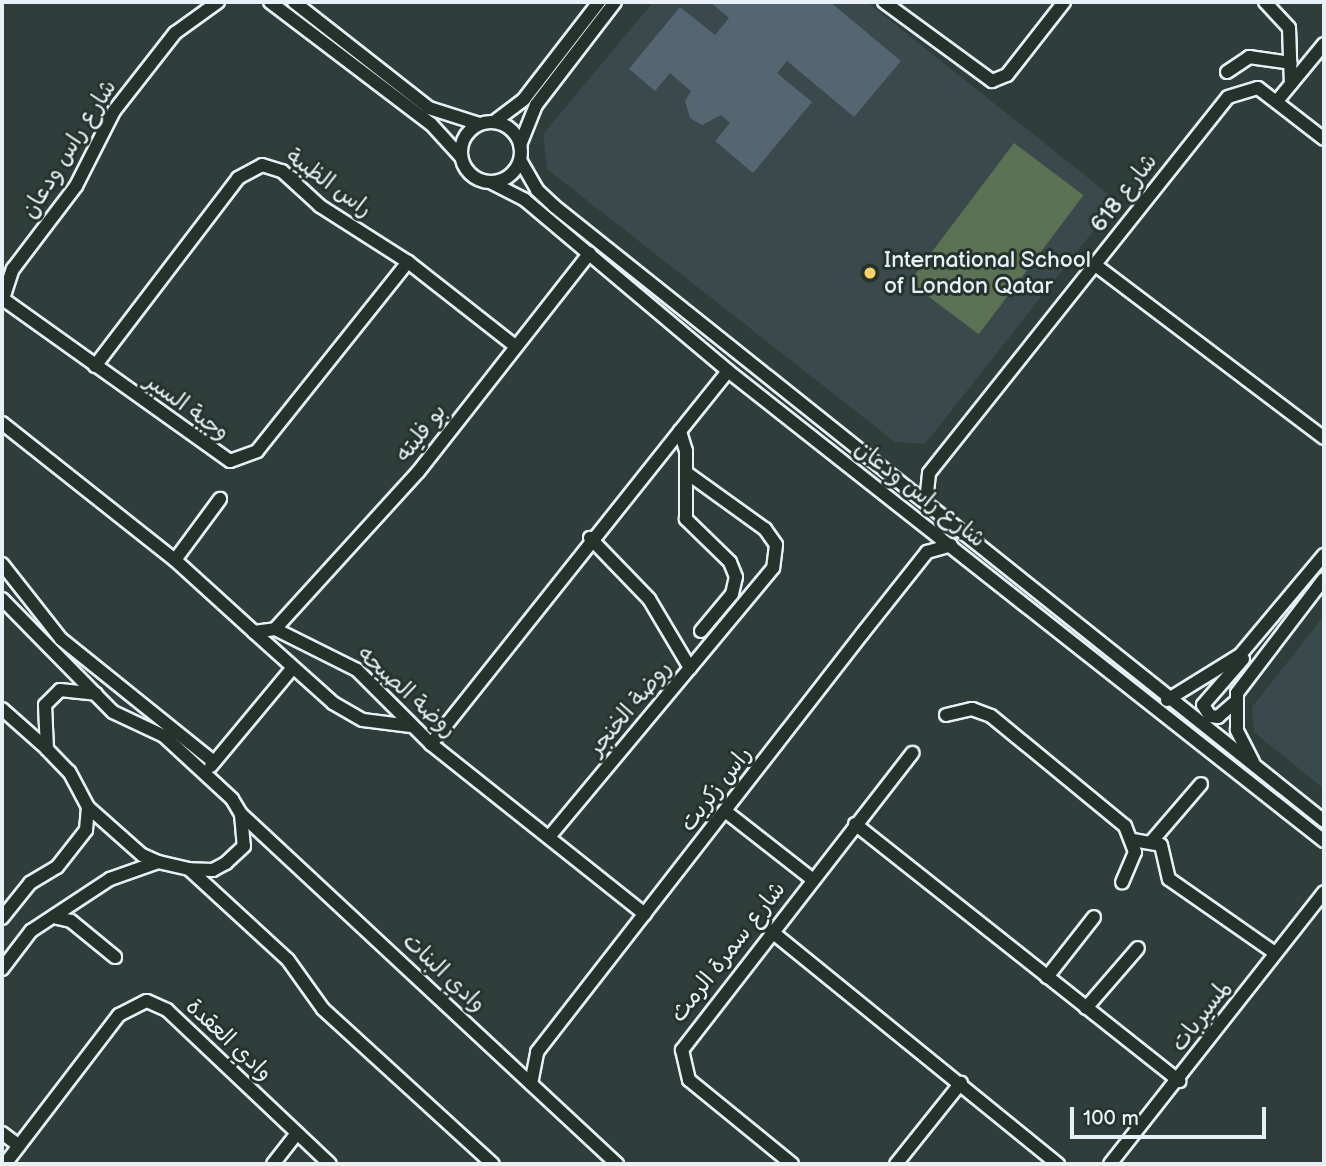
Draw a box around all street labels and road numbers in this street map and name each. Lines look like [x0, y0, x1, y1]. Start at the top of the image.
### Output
street label: شارع راس ودعان [15, 75, 123, 223]
street label: راس الظبية [281, 143, 377, 223]
street label: شارع 618 [1085, 148, 1163, 238]
street label: وجبة السبر [139, 367, 235, 447]
street label: بو فليته [390, 398, 452, 468]
street label: شارع راس ودعان [849, 434, 991, 554]
street label: روضة الصيحه [352, 640, 462, 744]
street label: روضة الخنجر [582, 655, 678, 761]
street label: راس زكريت [674, 741, 758, 837]
street label: شارع سمرة الرمث [664, 876, 792, 1028]
street label: وادي البنات [397, 928, 491, 1018]
street label: لمسيربات [1165, 975, 1237, 1057]
street label: وادي العقدة [180, 993, 278, 1087]

